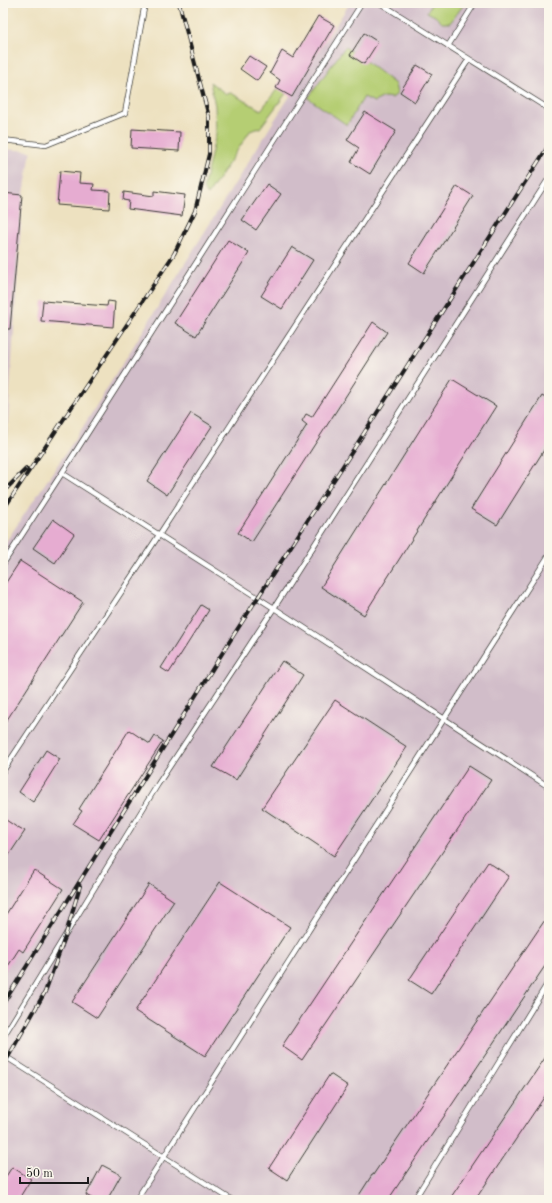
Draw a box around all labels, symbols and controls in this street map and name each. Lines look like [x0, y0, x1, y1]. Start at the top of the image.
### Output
scale bar [20, 1159, 88, 1185]
text: 50 m [26, 1167, 53, 1180]

